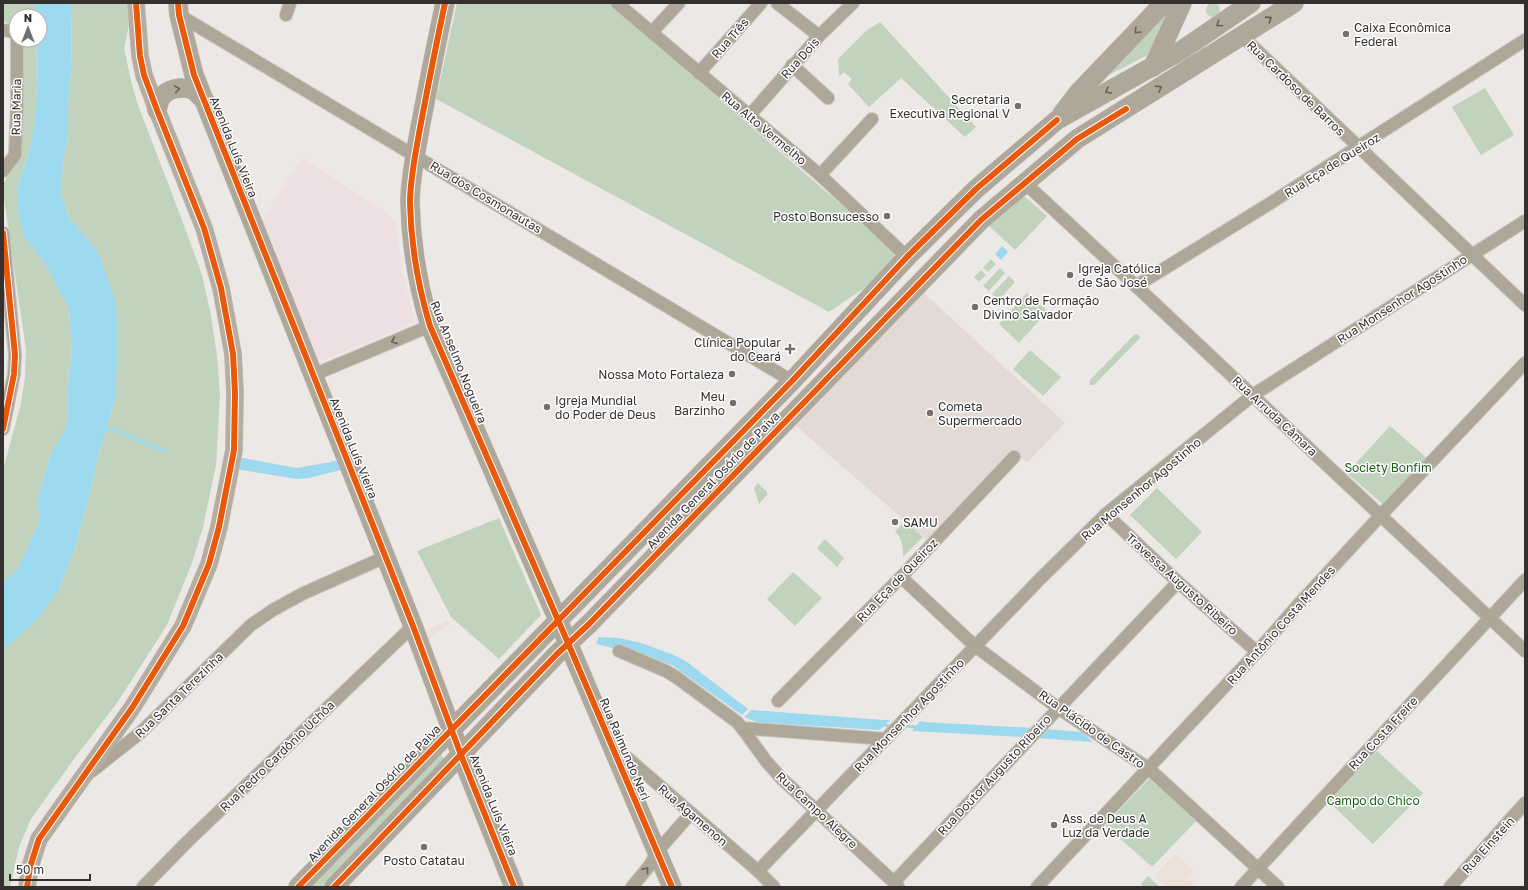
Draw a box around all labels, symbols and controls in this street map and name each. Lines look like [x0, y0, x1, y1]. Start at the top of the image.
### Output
north arrow [8, 8, 48, 48]
text: N [24, 11, 32, 24]
street label: Rua Três [708, 15, 752, 61]
one-way arrow [1265, 16, 1272, 24]
one-way arrow [1216, 19, 1223, 27]
place label: Caixa Econômica Federal [1354, 20, 1451, 49]
one-way arrow [1135, 27, 1142, 34]
marker: Caixa Econômica Federal [1341, 29, 1351, 39]
street label: Rua Dois [778, 34, 822, 82]
street label: Rua Cardoso de Barros [1244, 37, 1348, 139]
street label: Rua Maria [8, 78, 24, 136]
one-way arrow [174, 85, 180, 94]
one-way arrow [1155, 86, 1162, 93]
one-way arrow [1105, 87, 1112, 94]
street label: Rua Alto Vermelho [718, 88, 810, 168]
place label: Secretaria Executiva Regional V [890, 92, 1010, 121]
street label: Avenida Luís Vieira [207, 94, 261, 200]
marker: Secretaria Executiva Regional V [1013, 101, 1023, 111]
street label: Rua Eça de Queiroz [1281, 129, 1383, 201]
street label: Rua dos Cosmonautas [427, 158, 545, 236]
place label: Posto Bonsucesso [773, 209, 879, 224]
marker: Posto Bonsucesso [882, 211, 892, 221]
street label: Rua Monsenhor Agostinho [1334, 251, 1470, 347]
place label: Igreja Católica de São José [1078, 261, 1161, 290]
marker: Igreja Católica de São José [1065, 270, 1075, 280]
place label: Centro de Formação Divino Salvador [983, 293, 1099, 322]
street label: Rua Anselmo Nogueira [428, 299, 490, 425]
marker: Centro de Formação Divino Salvador [970, 302, 980, 312]
place label: Clínica Popular do Ceará [694, 335, 781, 364]
one-way arrow [391, 336, 398, 344]
marker: Clínica Popular do Ceará [784, 343, 796, 355]
place label: Nossa Moto Fortaleza [598, 367, 724, 382]
marker: Nossa Moto Fortaleza [727, 369, 737, 379]
street label: Rua Arruda Câmara [1229, 373, 1321, 459]
place label: Meu Barzinho [674, 389, 725, 418]
place label: Igreja Mundial do Poder de Deus [555, 393, 656, 422]
street label: Avenida Luís Vieira [327, 395, 381, 501]
marker: Meu Barzinho [728, 398, 738, 408]
place label: Cometa Supermercado [938, 399, 1022, 428]
marker: Igreja Mundial do Poder de Deus [542, 402, 552, 412]
street label: Avenida General Osório de Paiva [643, 408, 783, 552]
marker: Cometa Supermercado [925, 408, 935, 418]
street label: Rua Monsenhor Agostinho [1078, 435, 1204, 543]
park label: Society Bonfim [1344, 460, 1432, 475]
place label: SAMU [903, 515, 938, 530]
marker: SAMU [890, 517, 900, 527]
street label: Travessa Augusto Ribeiro [1123, 530, 1241, 638]
street label: Rua Eça de Queiroz [853, 535, 941, 625]
street label: Rua Antônio Costa Mendes [1224, 562, 1338, 688]
street label: Rua Santa Terezinha [132, 649, 226, 741]
street label: Rua Monsenhor Agostinho [851, 655, 967, 775]
street label: Rua Plácido de Castro [1036, 687, 1148, 771]
street label: Rua Costa Freire [1345, 693, 1421, 773]
street label: Rua Raimundo Neri [597, 696, 653, 802]
street label: Rua Pedro Cardônio Uchôa [217, 697, 337, 815]
street label: Rua Doutor Augusto Ribeiro [934, 712, 1054, 838]
street label: Avenida General Osório de Paiva [304, 721, 444, 865]
street label: Avenida Luís Vieira [467, 752, 521, 858]
street label: Rua Campo Alegre [773, 769, 861, 851]
street label: Rua Agamenon [655, 781, 731, 849]
park label: Campo do Chico [1326, 793, 1420, 808]
place label: Ass. de Deus A Luz da Verdade [1062, 811, 1150, 840]
street label: Rua Einstein [1458, 813, 1518, 877]
marker: Ass. de Deus A Luz da Verdade [1049, 820, 1059, 830]
marker: Posto Catatau [419, 842, 429, 852]
place label: Posto Catatau [383, 853, 465, 868]
scale bar [10, 856, 90, 882]
text: 50 m [16, 862, 44, 877]
one-way arrow [641, 868, 648, 875]

